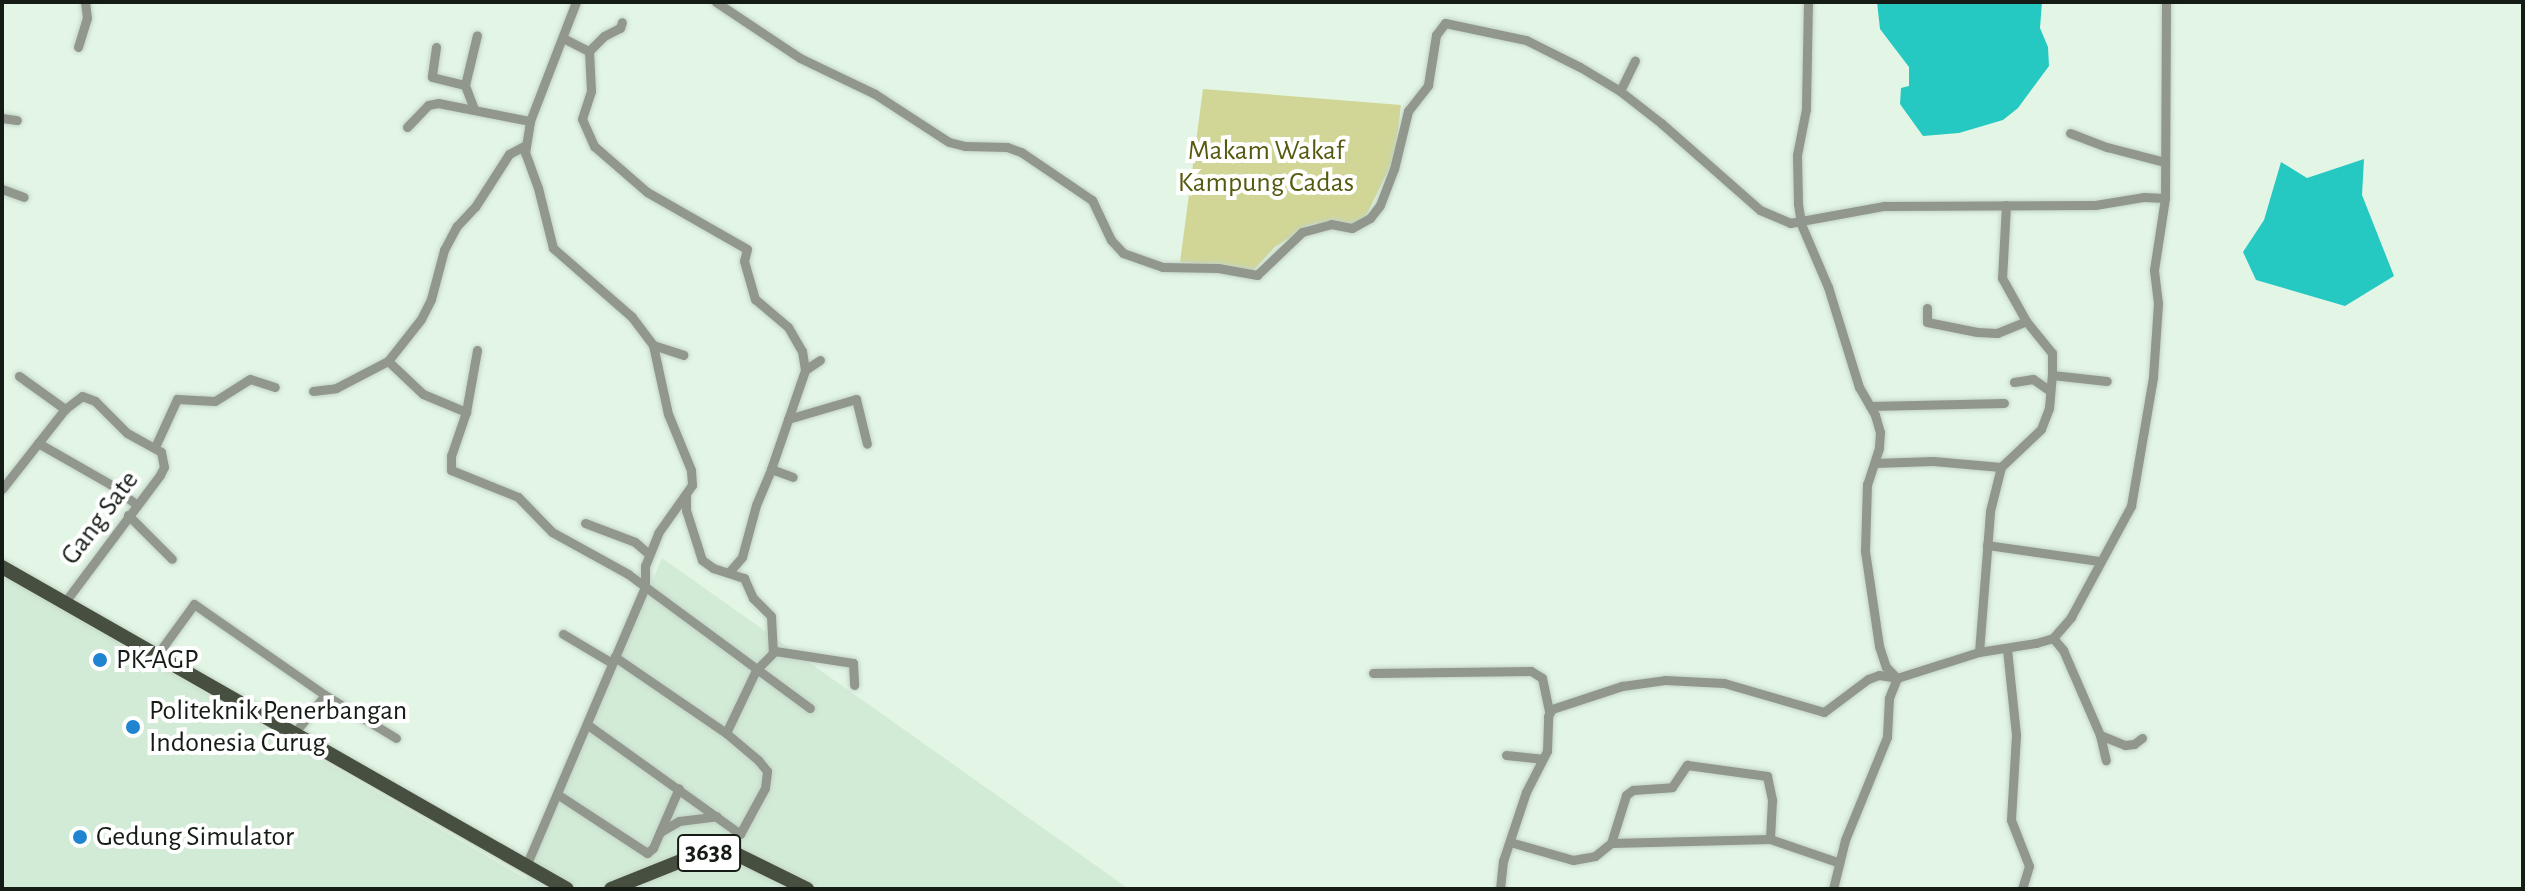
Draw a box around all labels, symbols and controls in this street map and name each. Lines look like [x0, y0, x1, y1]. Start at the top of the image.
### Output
park label: Makam Wakaf Kampung Cadas [1178, 134, 1354, 200]
street label: Gang Sate [54, 464, 146, 572]
place label: PK-AGP [116, 643, 199, 677]
marker: PK-AGP [91, 651, 109, 669]
place label: Politeknik Penerbangan Indonesia Curug [149, 694, 407, 760]
marker: Politeknik Penerbangan Indonesia Curug [124, 718, 142, 736]
place label: Gedung Simulator [96, 820, 294, 854]
marker: Gedung Simulator [71, 828, 89, 846]
road number: 3638 [677, 831, 741, 875]

